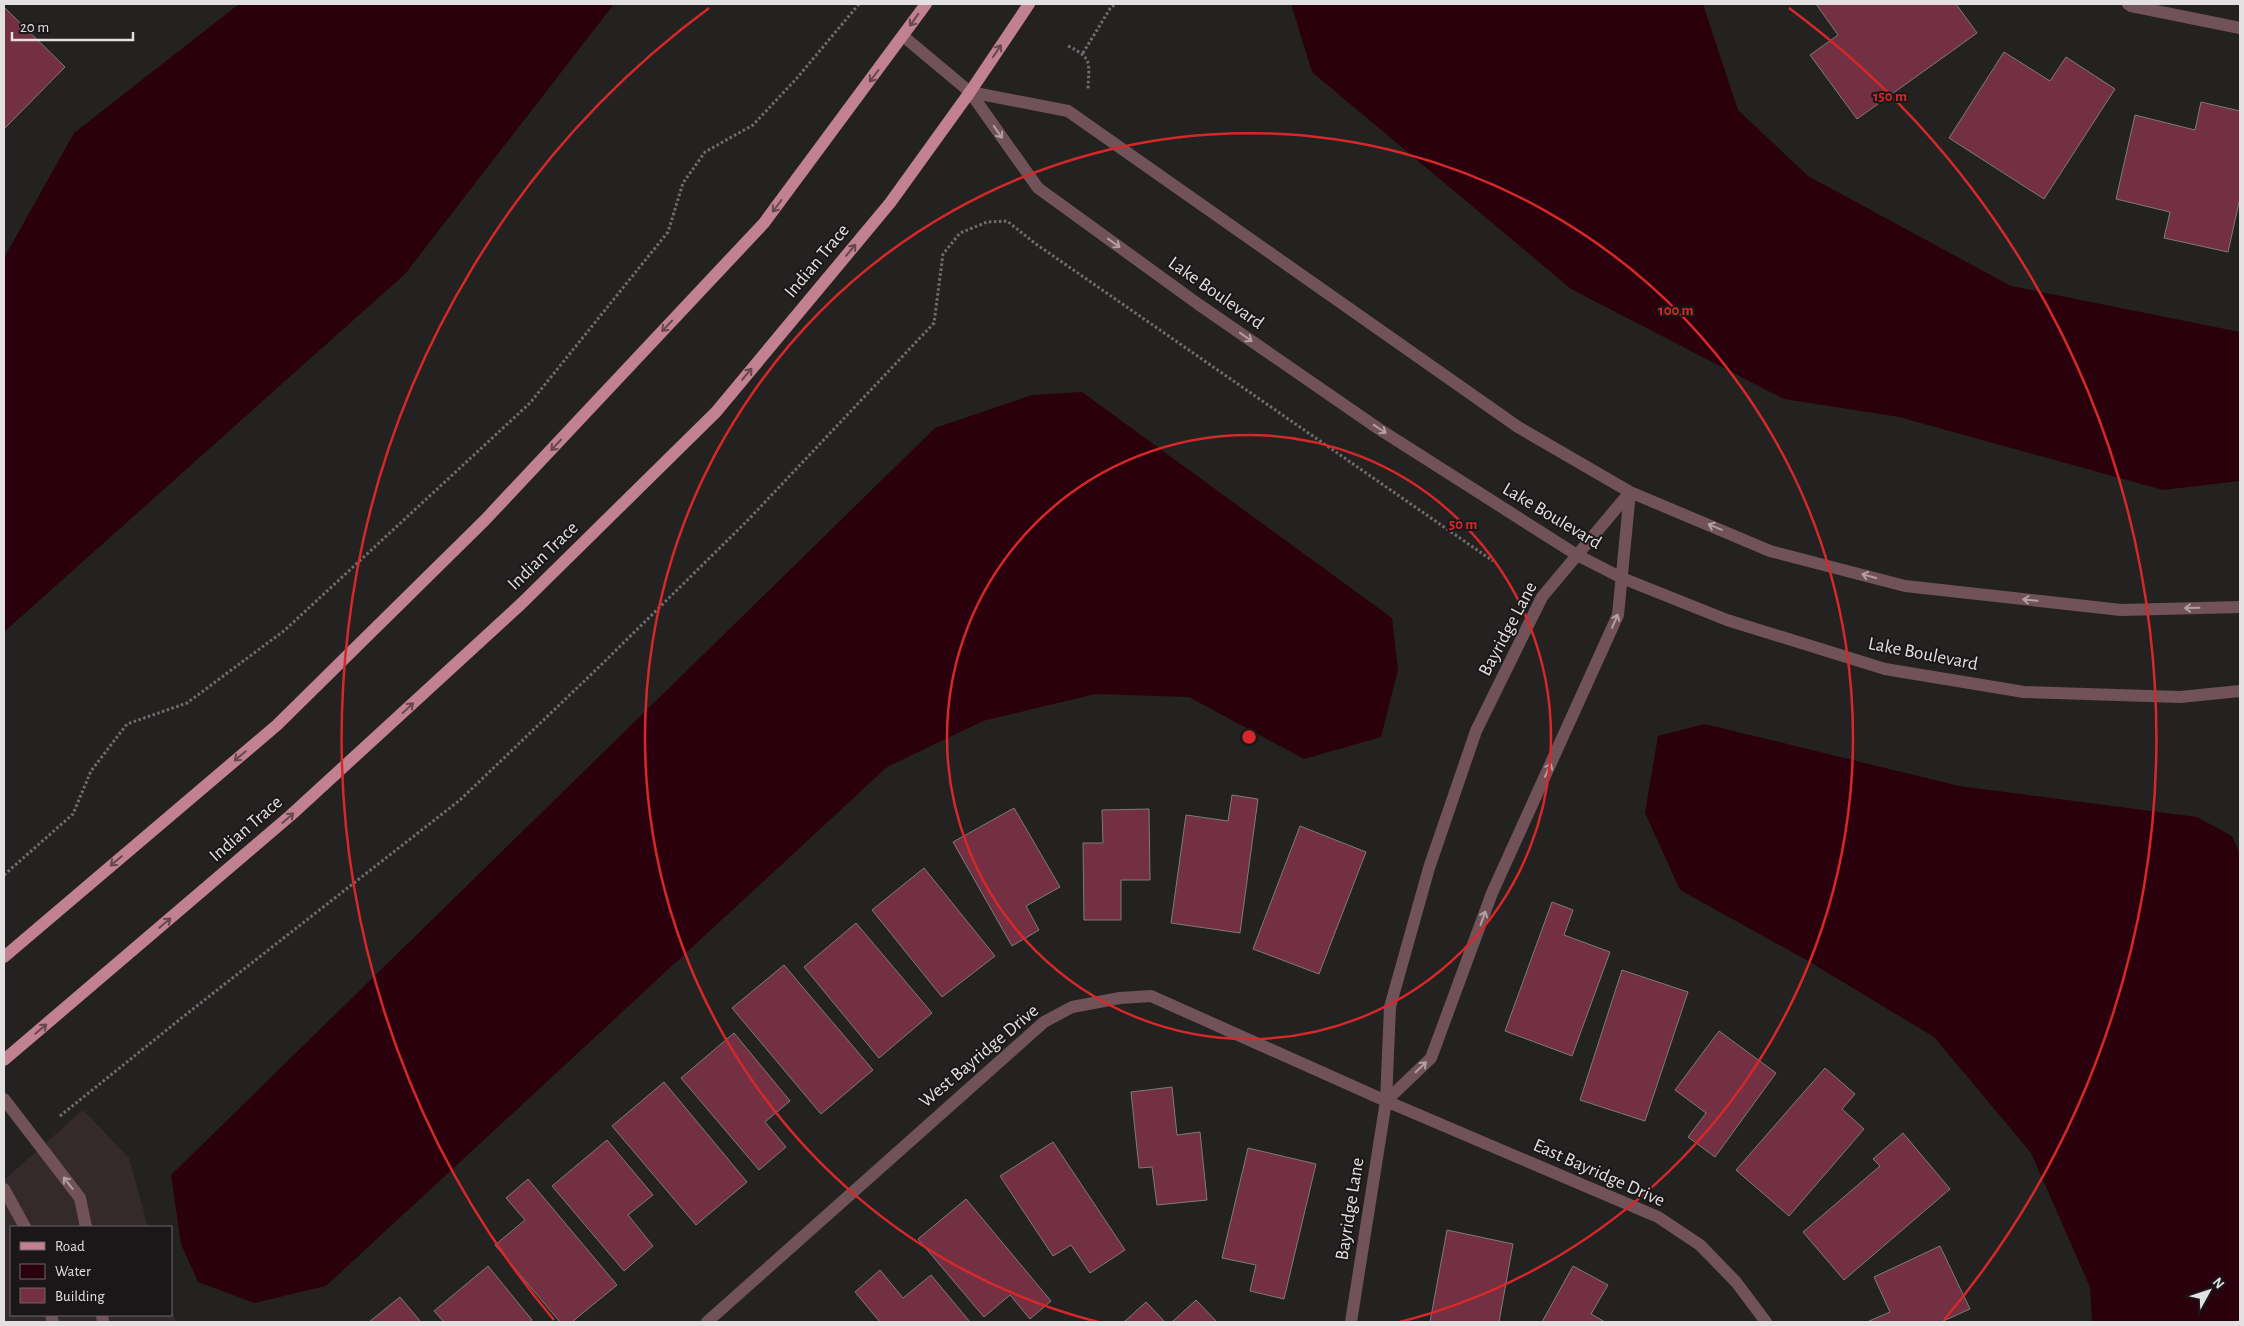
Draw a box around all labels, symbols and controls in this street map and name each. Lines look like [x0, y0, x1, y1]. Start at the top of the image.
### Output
scale bar [12, 10, 134, 42]
one-way arrow [909, 13, 919, 27]
text: 20 m [20, 20, 49, 35]
one-way arrow [992, 45, 1002, 59]
one-way arrow [868, 69, 879, 82]
text: 150 m [1873, 89, 1907, 104]
one-way arrow [993, 125, 1003, 139]
one-way arrow [771, 199, 782, 212]
street label: Indian Trace [781, 221, 853, 301]
one-way arrow [1107, 238, 1121, 248]
one-way arrow [846, 243, 857, 256]
street label: Lake Boulevard [1165, 253, 1267, 333]
text: 100 m [1658, 303, 1694, 318]
one-way arrow [661, 320, 673, 332]
one-way arrow [1239, 332, 1253, 342]
one-way arrow [742, 368, 753, 381]
one-way arrow [1373, 424, 1387, 435]
one-way arrow [550, 438, 562, 451]
street label: Lake Boulevard [1499, 479, 1605, 553]
text: 50 m [1449, 517, 1477, 532]
street label: Indian Trace [504, 518, 582, 594]
one-way arrow [1707, 522, 1722, 531]
one-way arrow [1862, 571, 1878, 580]
street label: Bayridge Lane [1475, 579, 1541, 679]
one-way arrow [2022, 595, 2038, 605]
one-way arrow [2184, 603, 2200, 613]
one-way arrow [1611, 614, 1620, 629]
street label: Lake Boulevard [1866, 634, 1980, 674]
one-way arrow [401, 702, 414, 714]
centre of rings [1240, 728, 1258, 746]
one-way arrow [234, 751, 247, 762]
one-way arrow [1544, 762, 1554, 777]
street label: Indian Trace [206, 792, 286, 866]
one-way arrow [282, 812, 295, 824]
one-way arrow [110, 856, 123, 867]
one-way arrow [1479, 911, 1488, 927]
one-way arrow [158, 918, 171, 929]
street label: West Bayridge Drive [916, 1001, 1042, 1111]
one-way arrow [34, 1024, 47, 1035]
one-way arrow [1415, 1061, 1428, 1073]
street label: East Bayridge Drive [1530, 1135, 1668, 1211]
street label: Bayridge Lane [1333, 1156, 1367, 1262]
one-way arrow [63, 1177, 74, 1190]
legend [10, 1226, 172, 1316]
text: Road [55, 1239, 85, 1254]
text: Water [55, 1264, 91, 1279]
north arrow [2184, 1266, 2234, 1316]
text: N [2210, 1275, 2227, 1292]
text: Building [55, 1289, 105, 1304]

